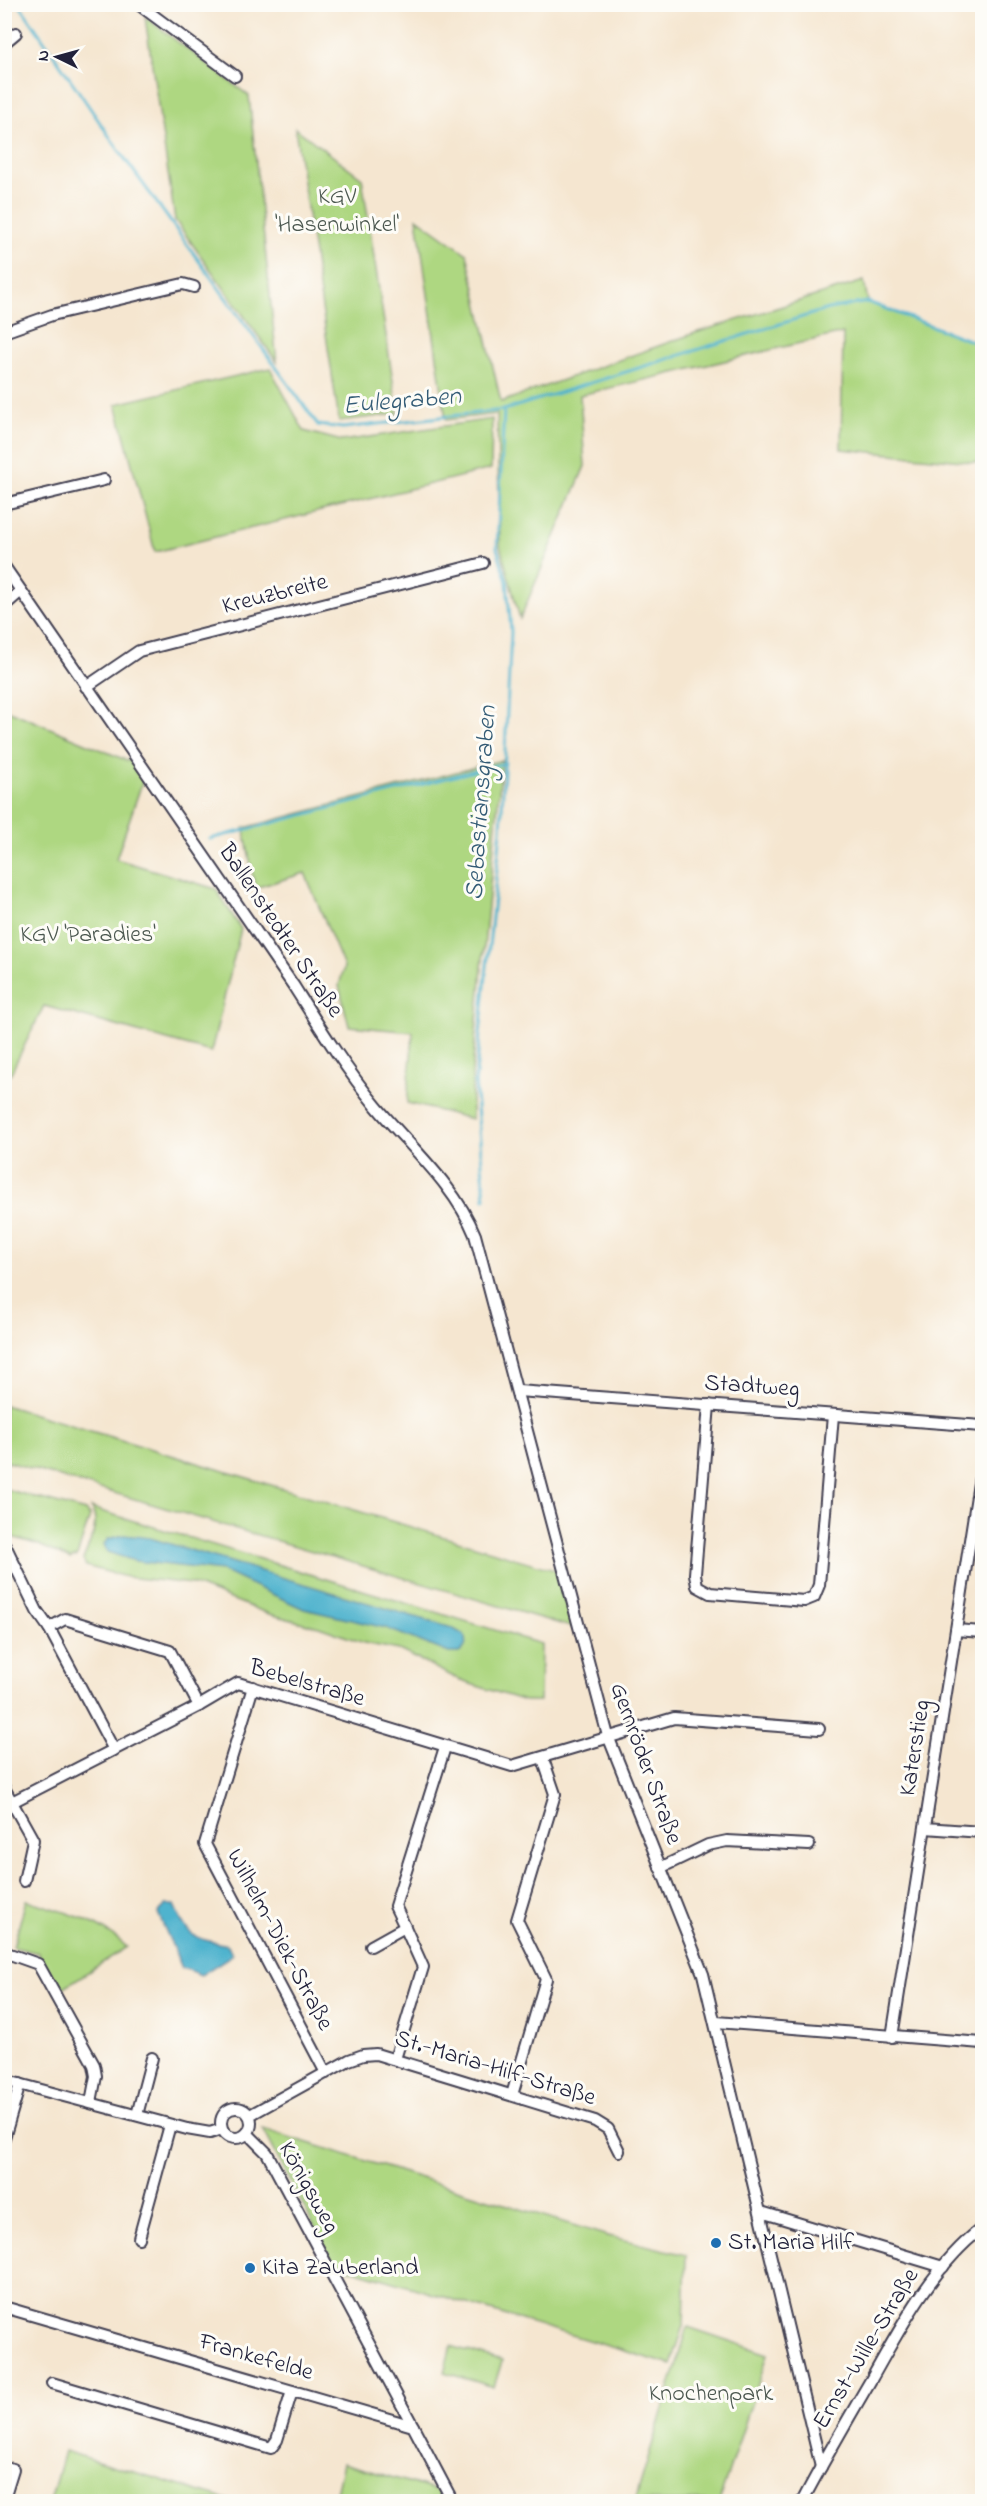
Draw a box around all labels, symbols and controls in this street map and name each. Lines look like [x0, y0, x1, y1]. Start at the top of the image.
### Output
north arrow [27, 27, 87, 87]
text: N [32, 49, 56, 62]
park label: KGV 'Hasenwinkel' [275, 180, 399, 243]
water label: Eulegraben [341, 378, 464, 426]
street label: Kreuzbreite [219, 565, 332, 625]
water label: Sebastiansgraben [456, 703, 508, 902]
street label: Ballenstedter Straße [208, 836, 352, 1025]
park label: KGV 'Paradies' [20, 918, 156, 953]
street label: Stadtweg [703, 1366, 801, 1408]
street label: Bebelstraße [244, 1651, 369, 1717]
street label: Gernröder Straße [600, 1678, 691, 1850]
street label: Katerstieg [891, 1697, 941, 1799]
street label: Wilhelm-Diek-Straße [216, 1843, 342, 2037]
street label: St.-Maria-Hilf-Straße [390, 2022, 600, 2116]
street label: Königsweg [268, 2136, 348, 2240]
place label: St. Maria Hilf [728, 2226, 855, 2261]
marker: St. Maria Hilf [709, 2236, 723, 2250]
place label: Kita Zauberland [262, 2251, 419, 2286]
marker: Kita Zauberland [243, 2261, 257, 2275]
street label: Ernst-Wille-Straße [805, 2262, 929, 2436]
street label: Frankefelde [194, 2325, 317, 2391]
park label: Knochenpark [649, 2377, 774, 2412]

